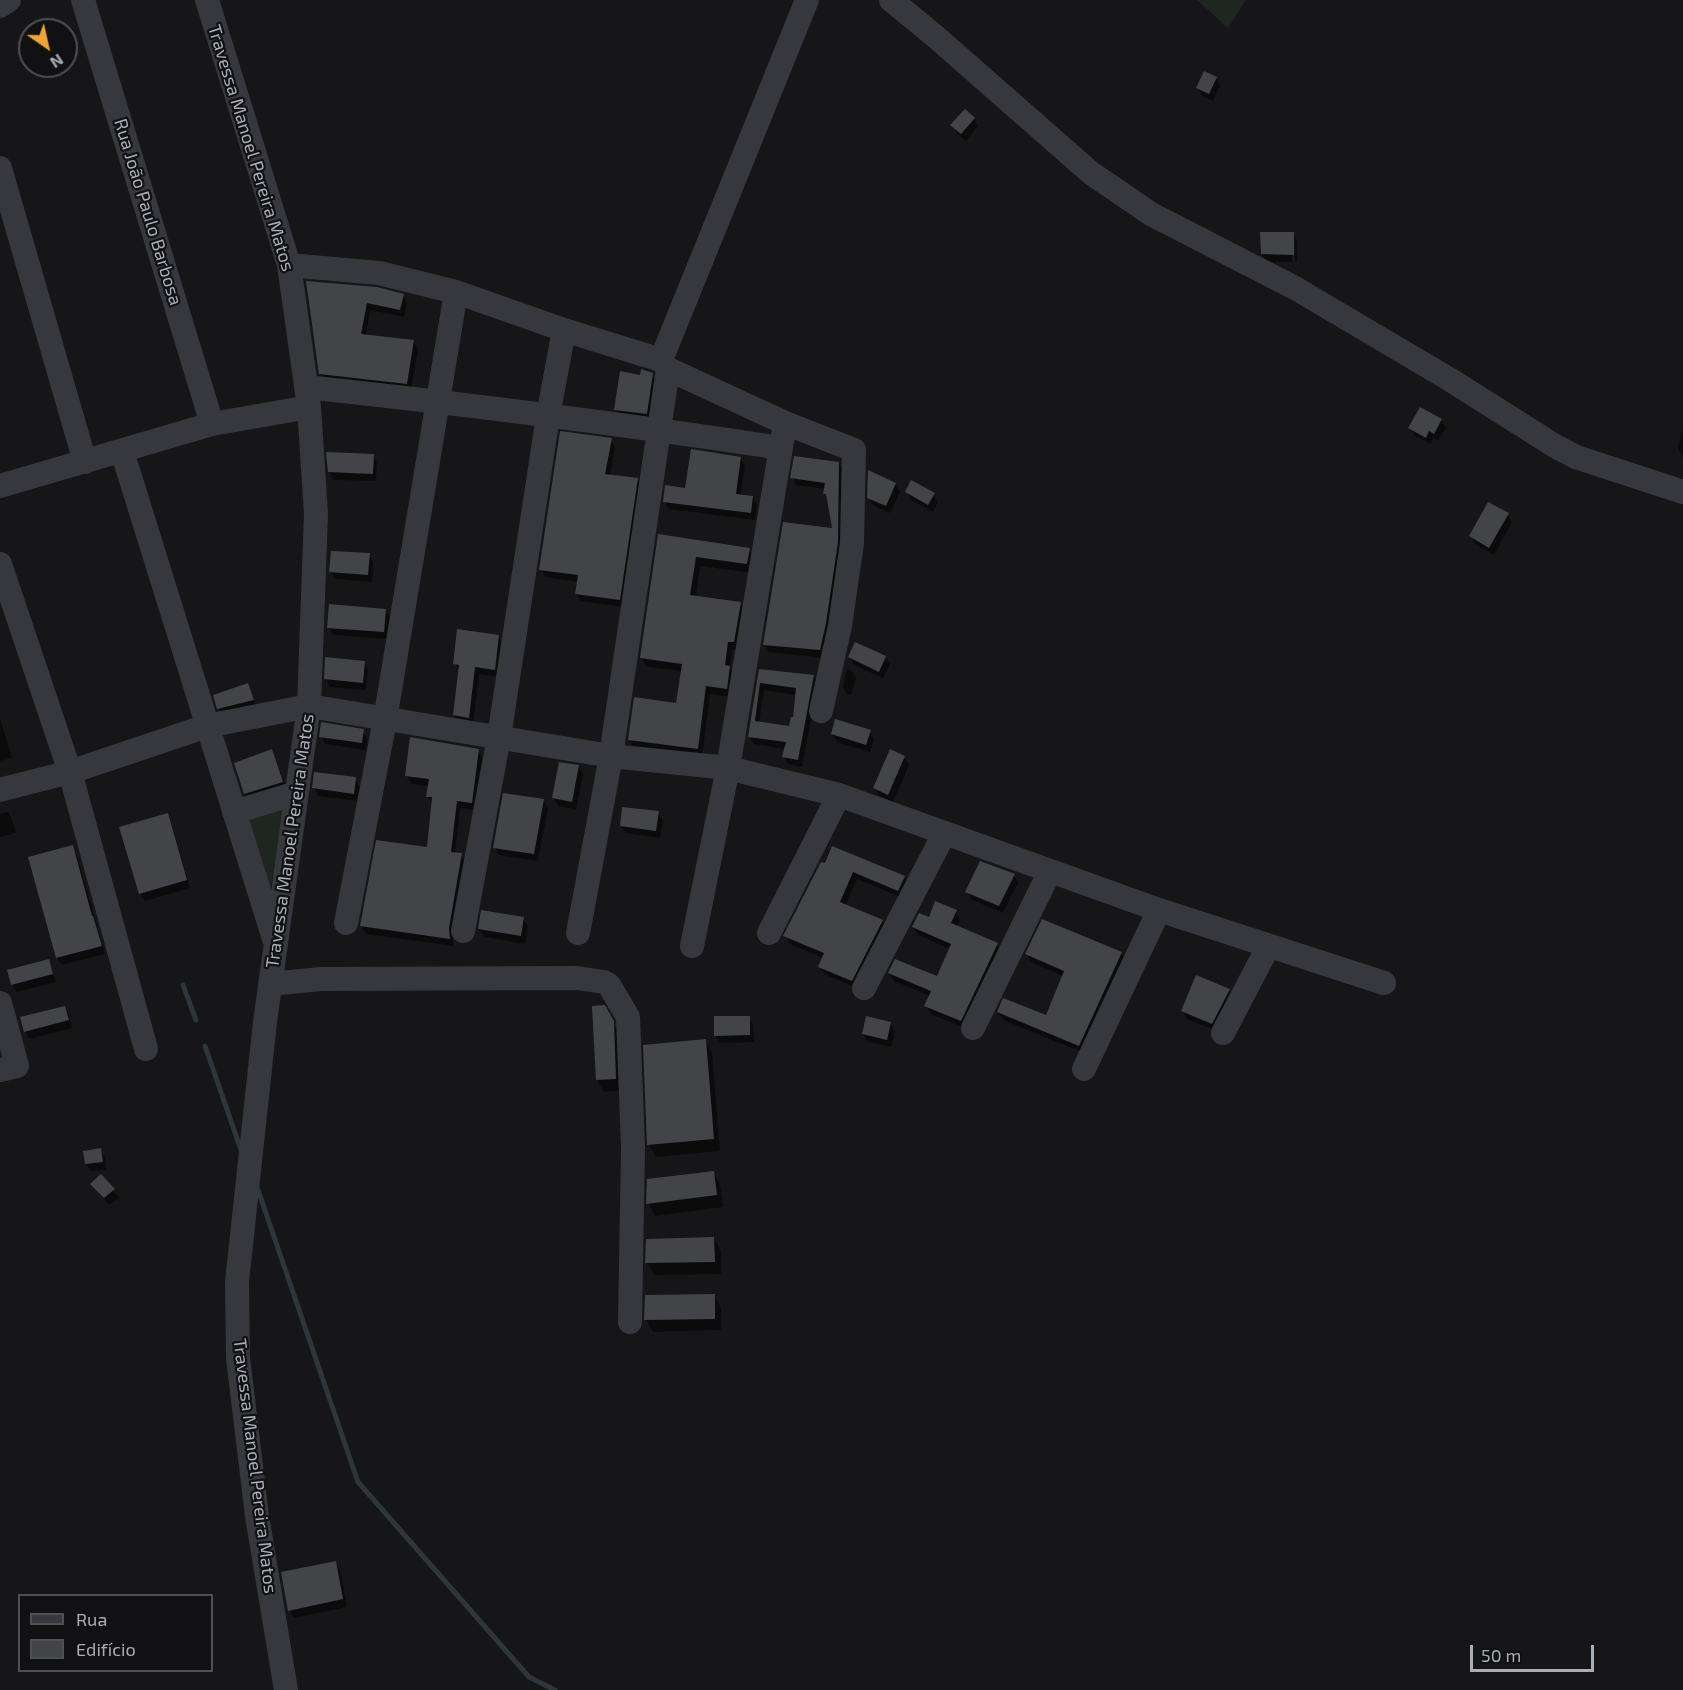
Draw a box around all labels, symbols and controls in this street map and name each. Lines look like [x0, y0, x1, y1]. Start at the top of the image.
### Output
north arrow [18, 18, 78, 78]
street label: Travessa Manoel Pereira Matos [203, 22, 299, 274]
text: N [47, 51, 67, 73]
street label: Rua João Paulo Barbosa [109, 116, 187, 308]
street label: Travessa Manoel Pereira Matos [261, 712, 319, 970]
street label: Travessa Manoel Pereira Matos [229, 1337, 281, 1595]
legend [18, 1594, 213, 1672]
text: Rua [76, 1608, 107, 1630]
scale bar [1473, 1633, 1598, 1671]
text: Edifício [76, 1638, 136, 1660]
text: 50 m [1481, 1644, 1521, 1666]

